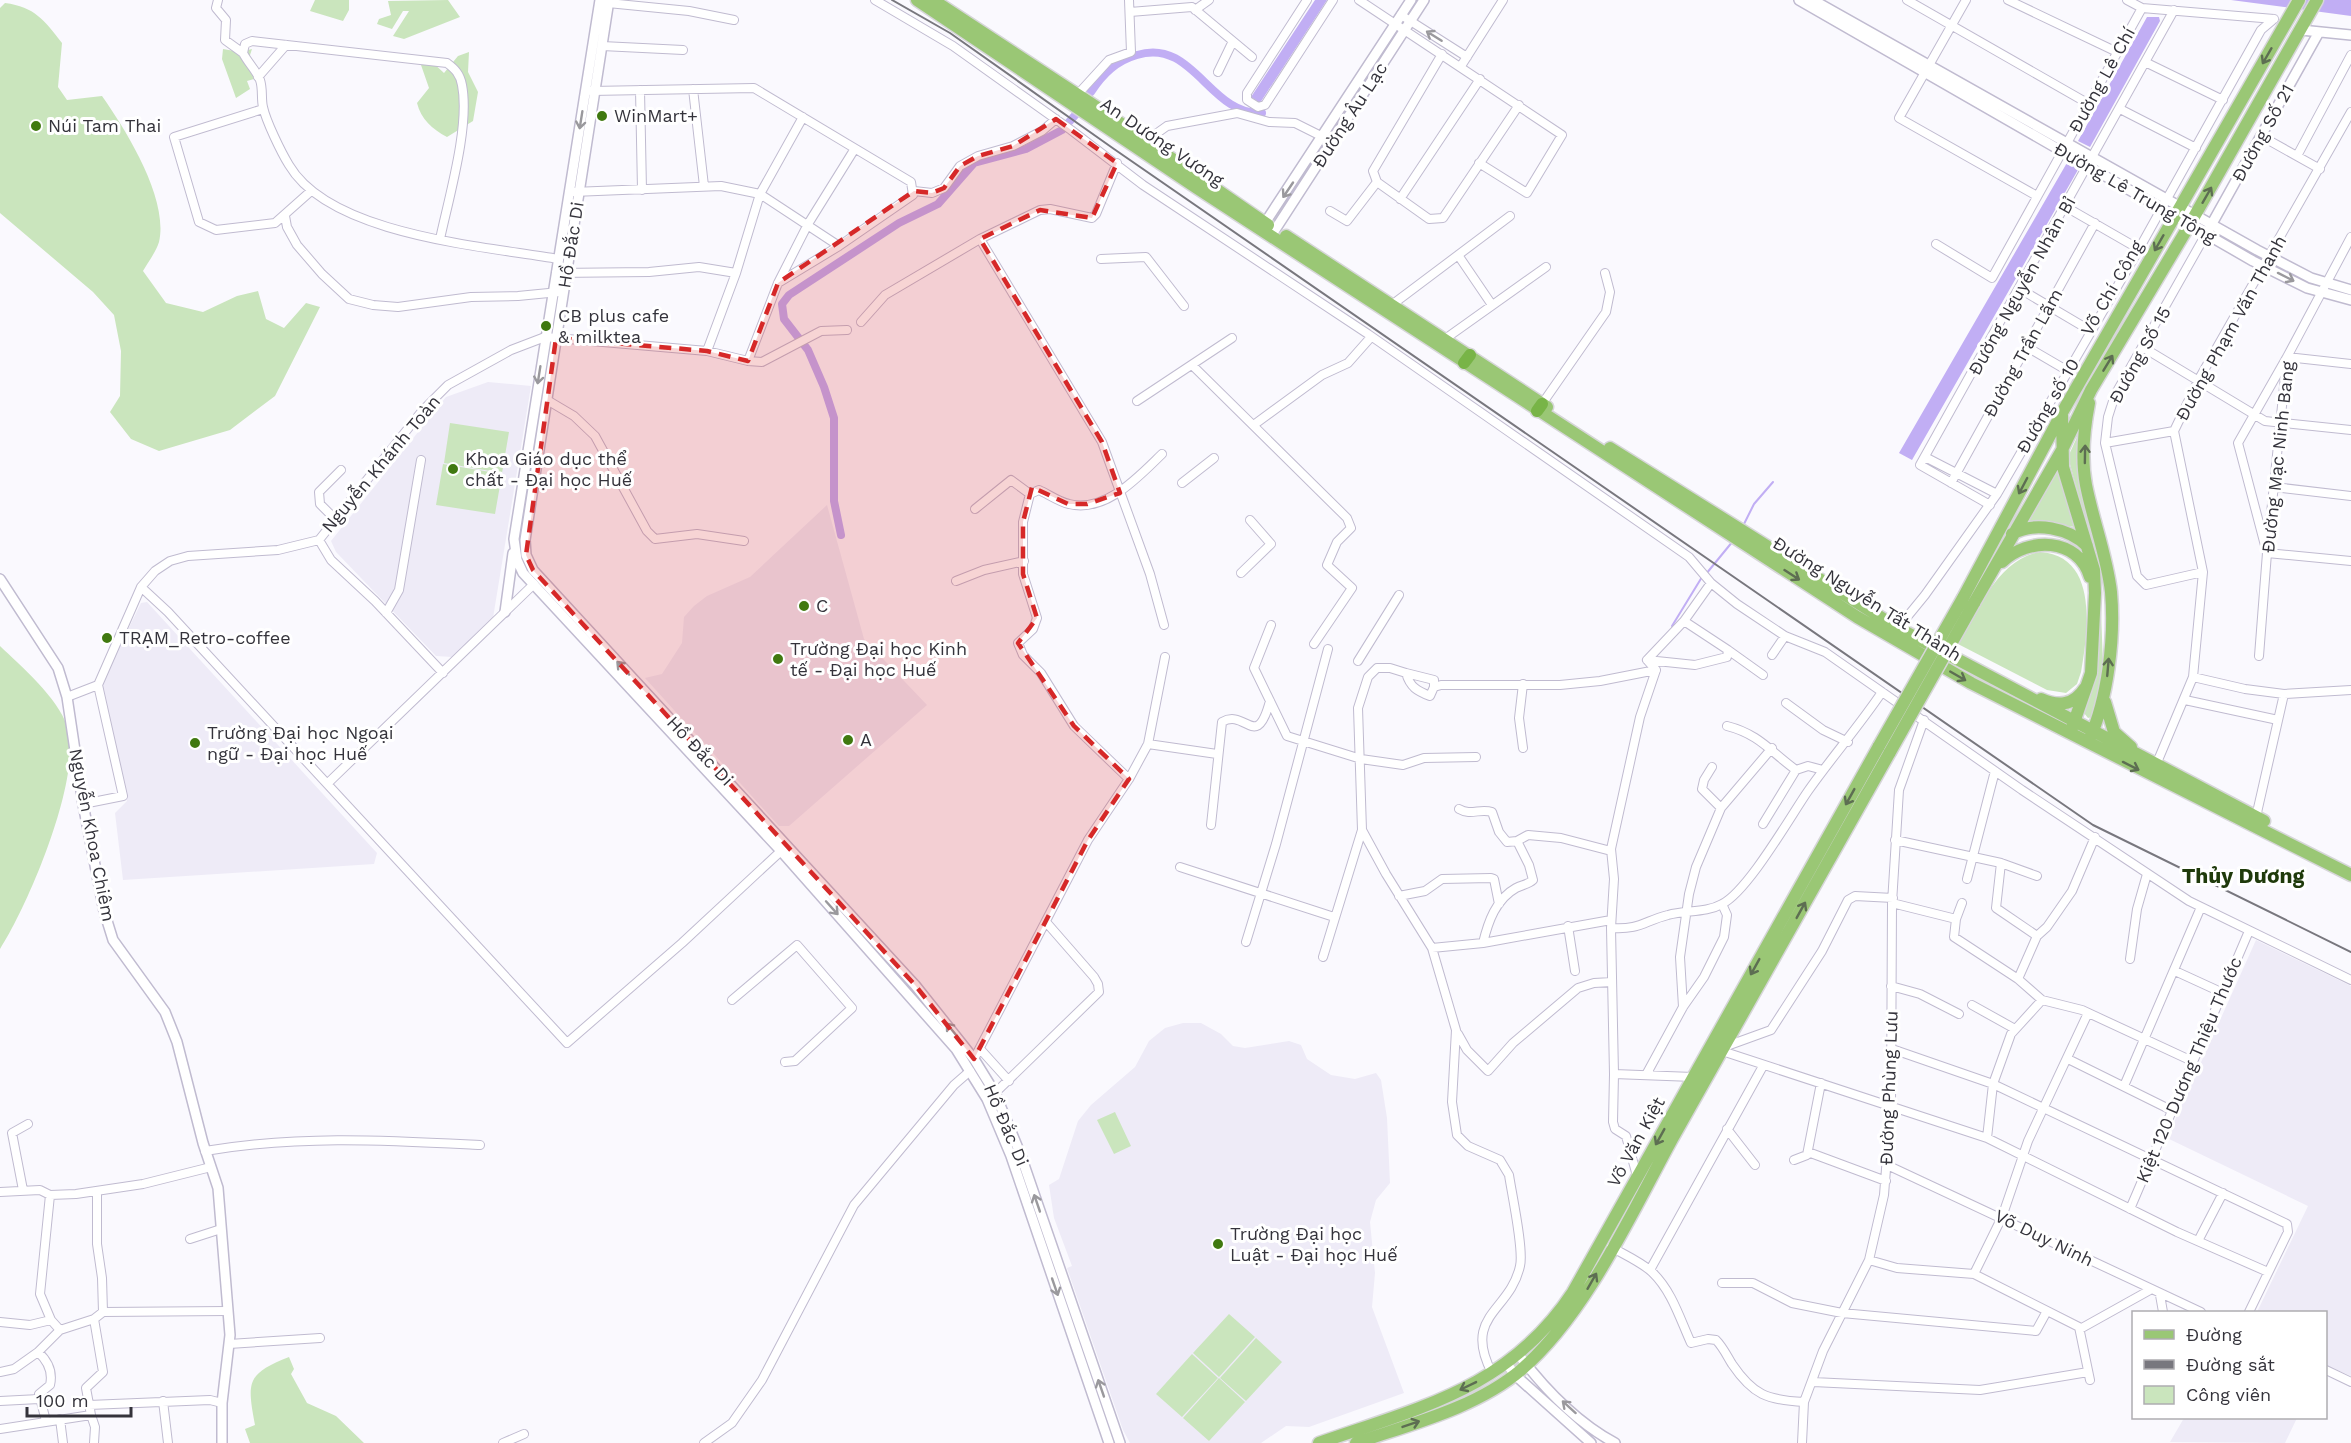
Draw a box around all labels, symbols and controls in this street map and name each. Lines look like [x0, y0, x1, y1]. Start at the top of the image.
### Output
street label: Đường Lê Chí [2064, 23, 2139, 136]
one-way arrow [1426, 30, 1443, 42]
one-way arrow [2261, 46, 2272, 64]
street label: Đường Âu Lạc [1308, 58, 1391, 171]
street label: Đường Số 21 [2227, 80, 2298, 185]
street label: An Dương Vương [1097, 93, 1228, 191]
place label: WinMart+ [614, 105, 698, 126]
marker: WinMart+ [595, 109, 609, 123]
one-way arrow [575, 110, 586, 129]
place label: Núi Tam Thai [48, 115, 161, 136]
marker: Núi Tam Thai [29, 119, 43, 133]
street label: Đường Lê Trung Tông [2051, 138, 2220, 248]
one-way arrow [1282, 181, 1294, 197]
one-way arrow [2201, 187, 2213, 204]
street label: Đường Nguyễn Nhân Bỉ [1964, 193, 2079, 379]
street label: Hồ Đắc Di [553, 200, 588, 290]
street label: Đường Phạm Văn Thanh [2171, 231, 2290, 424]
one-way arrow [2153, 234, 2165, 251]
street label: Võ Chí Công [2076, 236, 2147, 339]
one-way arrow [2277, 272, 2295, 284]
street label: Đường Trần Lãm [1979, 285, 2067, 421]
street label: Đường Số 15 [2104, 303, 2175, 407]
place label: CB plus cafe & milktea [558, 305, 669, 347]
marker: CB plus cafe & milktea [539, 319, 553, 333]
street label: Đường số 10 [2012, 354, 2083, 457]
one-way arrow [2102, 355, 2114, 372]
street label: Đường Mạc Ninh Bang [2257, 360, 2298, 554]
one-way arrow [534, 364, 545, 384]
street label: Nguyễn Khánh Toàn [317, 391, 444, 537]
one-way arrow [2079, 445, 2090, 465]
place label: Khoa Giáo dục thể chất - Đại học Huế [465, 448, 632, 490]
marker: Khoa Giáo dục thể chất - Đại học Huế [446, 462, 460, 476]
one-way arrow [2017, 477, 2029, 494]
street label: Đường Nguyễn Tất Thành [1769, 532, 1965, 665]
one-way arrow [1783, 570, 1800, 582]
place label: C [816, 595, 828, 616]
marker: C [797, 599, 811, 613]
place label: TRẠM_Retro-coffee [119, 627, 291, 648]
marker: TRẠM_Retro-coffee [100, 631, 114, 645]
place label: Trường Đại học Kinh tế - Đại học Huế [790, 638, 967, 680]
marker: Trường Đại học Kinh tế - Đại học Huế [771, 652, 785, 666]
one-way arrow [2103, 658, 2114, 678]
one-way arrow [616, 660, 630, 675]
one-way arrow [1949, 671, 1966, 683]
street label: Hồ Đắc Di [663, 712, 738, 790]
place label: Trường Đại học Ngoại ngữ - Đại học Huế [207, 722, 394, 764]
place label: A [860, 729, 872, 750]
marker: A [841, 733, 855, 747]
marker: Trường Đại học Ngoại ngữ - Đại học Huế [188, 736, 202, 750]
street label: Nguyễn Khoa Chiêm [65, 746, 120, 923]
one-way arrow [2122, 761, 2140, 772]
one-way arrow [1844, 788, 1856, 805]
district label: Thủy Dương [2182, 863, 2305, 888]
one-way arrow [825, 900, 838, 916]
one-way arrow [1795, 902, 1807, 919]
street label: Kiệt 120 Dương Thiệu Thước [2131, 954, 2246, 1186]
one-way arrow [1749, 958, 1761, 975]
street label: Đường Phùng Lưu [1875, 1010, 1902, 1166]
one-way arrow [945, 1023, 959, 1038]
street label: Hồ Đắc Di [980, 1080, 1033, 1169]
street label: Võ Văn Kiệt [1602, 1093, 1669, 1190]
one-way arrow [1654, 1128, 1666, 1145]
one-way arrow [1031, 1195, 1042, 1213]
street label: Võ Duy Ninh [1991, 1205, 2097, 1270]
place label: Trường Đại học Luật - Đại học Huế [1230, 1223, 1398, 1265]
marker: Trường Đại học Luật - Đại học Huế [1211, 1237, 1225, 1251]
one-way arrow [1586, 1273, 1598, 1290]
one-way arrow [1051, 1277, 1062, 1296]
legend [2132, 1311, 2327, 1419]
text: Đường [2186, 1324, 2242, 1345]
text: Đường sắt [2186, 1354, 2275, 1375]
one-way arrow [1095, 1379, 1106, 1398]
scale bar [27, 1380, 130, 1418]
one-way arrow [1459, 1381, 1477, 1393]
text: Công viên [2186, 1384, 2271, 1405]
text: 100 m [36, 1390, 89, 1411]
one-way arrow [1561, 1400, 1576, 1414]
one-way arrow [1401, 1417, 1420, 1428]

